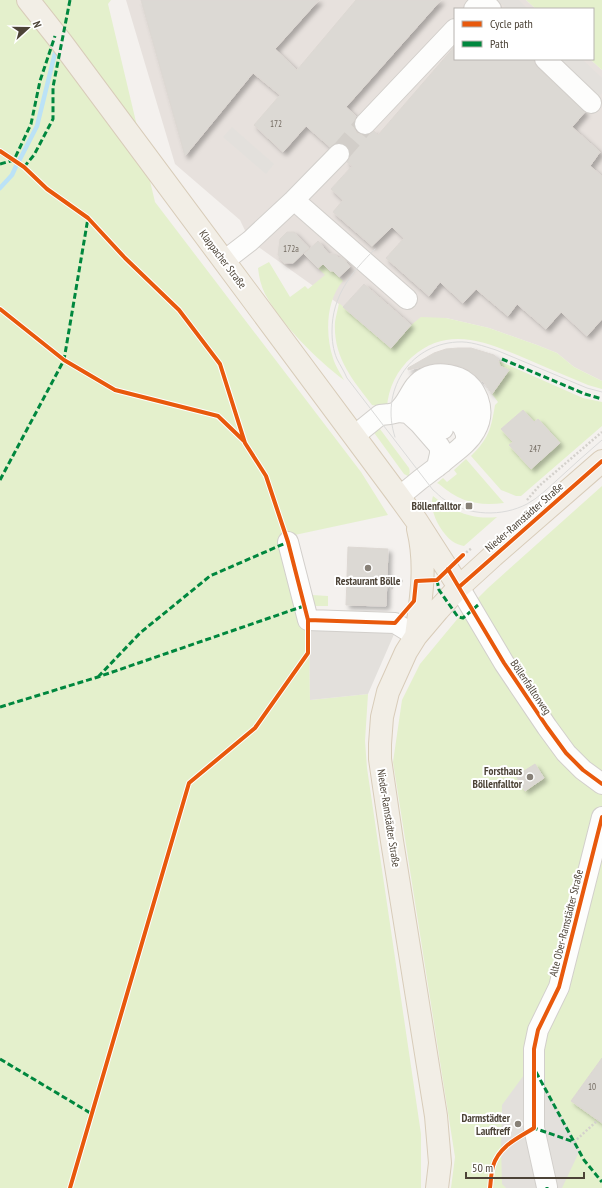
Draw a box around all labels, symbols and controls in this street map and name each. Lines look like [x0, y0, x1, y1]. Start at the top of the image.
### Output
north arrow [8, 8, 48, 48]
legend [454, 8, 594, 60]
text: Cycle path [490, 16, 533, 31]
text: N [30, 19, 45, 30]
text: Path [490, 36, 508, 51]
house number: 172 [270, 118, 282, 129]
street label: Klappacher Straße [196, 227, 250, 292]
house number: 172a [283, 243, 299, 254]
house number: 247 [529, 443, 541, 454]
street label: Nieder-Ramstädter Straße [482, 479, 566, 555]
place label: Böllenfalltor [412, 499, 462, 513]
marker: Böllenfalltor [464, 501, 474, 511]
marker: Restaurant Bölle [363, 563, 373, 573]
place label: Restaurant Bölle [336, 574, 401, 588]
street label: Böllenfalltorweg [508, 657, 555, 717]
place label: Forsthaus Böllenfalltor [473, 764, 523, 791]
street label: Nieder-Ramstädter Straße [374, 768, 404, 868]
marker: Forsthaus Böllenfalltor [525, 772, 535, 782]
street label: Alte Ober-Ramstädter Straße [546, 868, 586, 978]
house number: 10 [588, 1081, 596, 1092]
place label: Darmstädter Lauftreff [461, 1111, 511, 1138]
marker: Darmstädter Lauftreff [513, 1119, 523, 1129]
scale bar [466, 1154, 584, 1180]
text: 50 m [472, 1160, 493, 1175]

